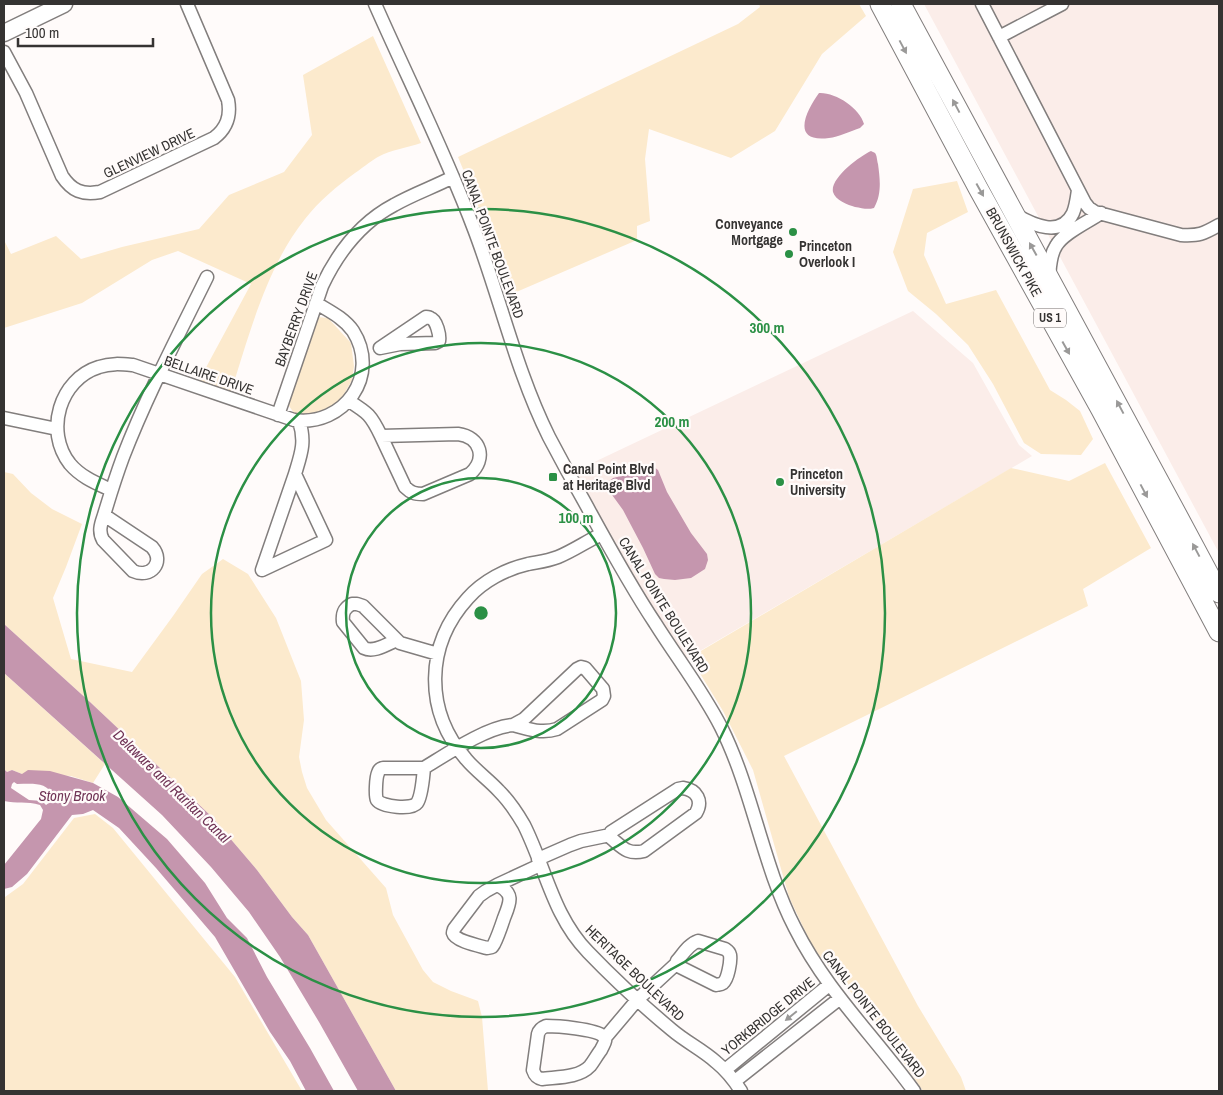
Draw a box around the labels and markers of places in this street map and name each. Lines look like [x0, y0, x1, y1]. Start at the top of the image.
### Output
place label: Conveyance Mortgage [715, 215, 783, 249]
marker: Conveyance Mortgage [787, 226, 799, 238]
place label: Princeton Overlook I [799, 237, 855, 271]
marker: Princeton Overlook I [783, 248, 795, 260]
place label: Canal Point Blvd at Heritage Blvd [563, 460, 654, 494]
place label: Princeton University [790, 465, 846, 499]
marker: Canal Point Blvd at Heritage Blvd [547, 471, 559, 483]
marker: Princeton University [774, 476, 786, 488]
centre of rings [472, 604, 490, 622]

